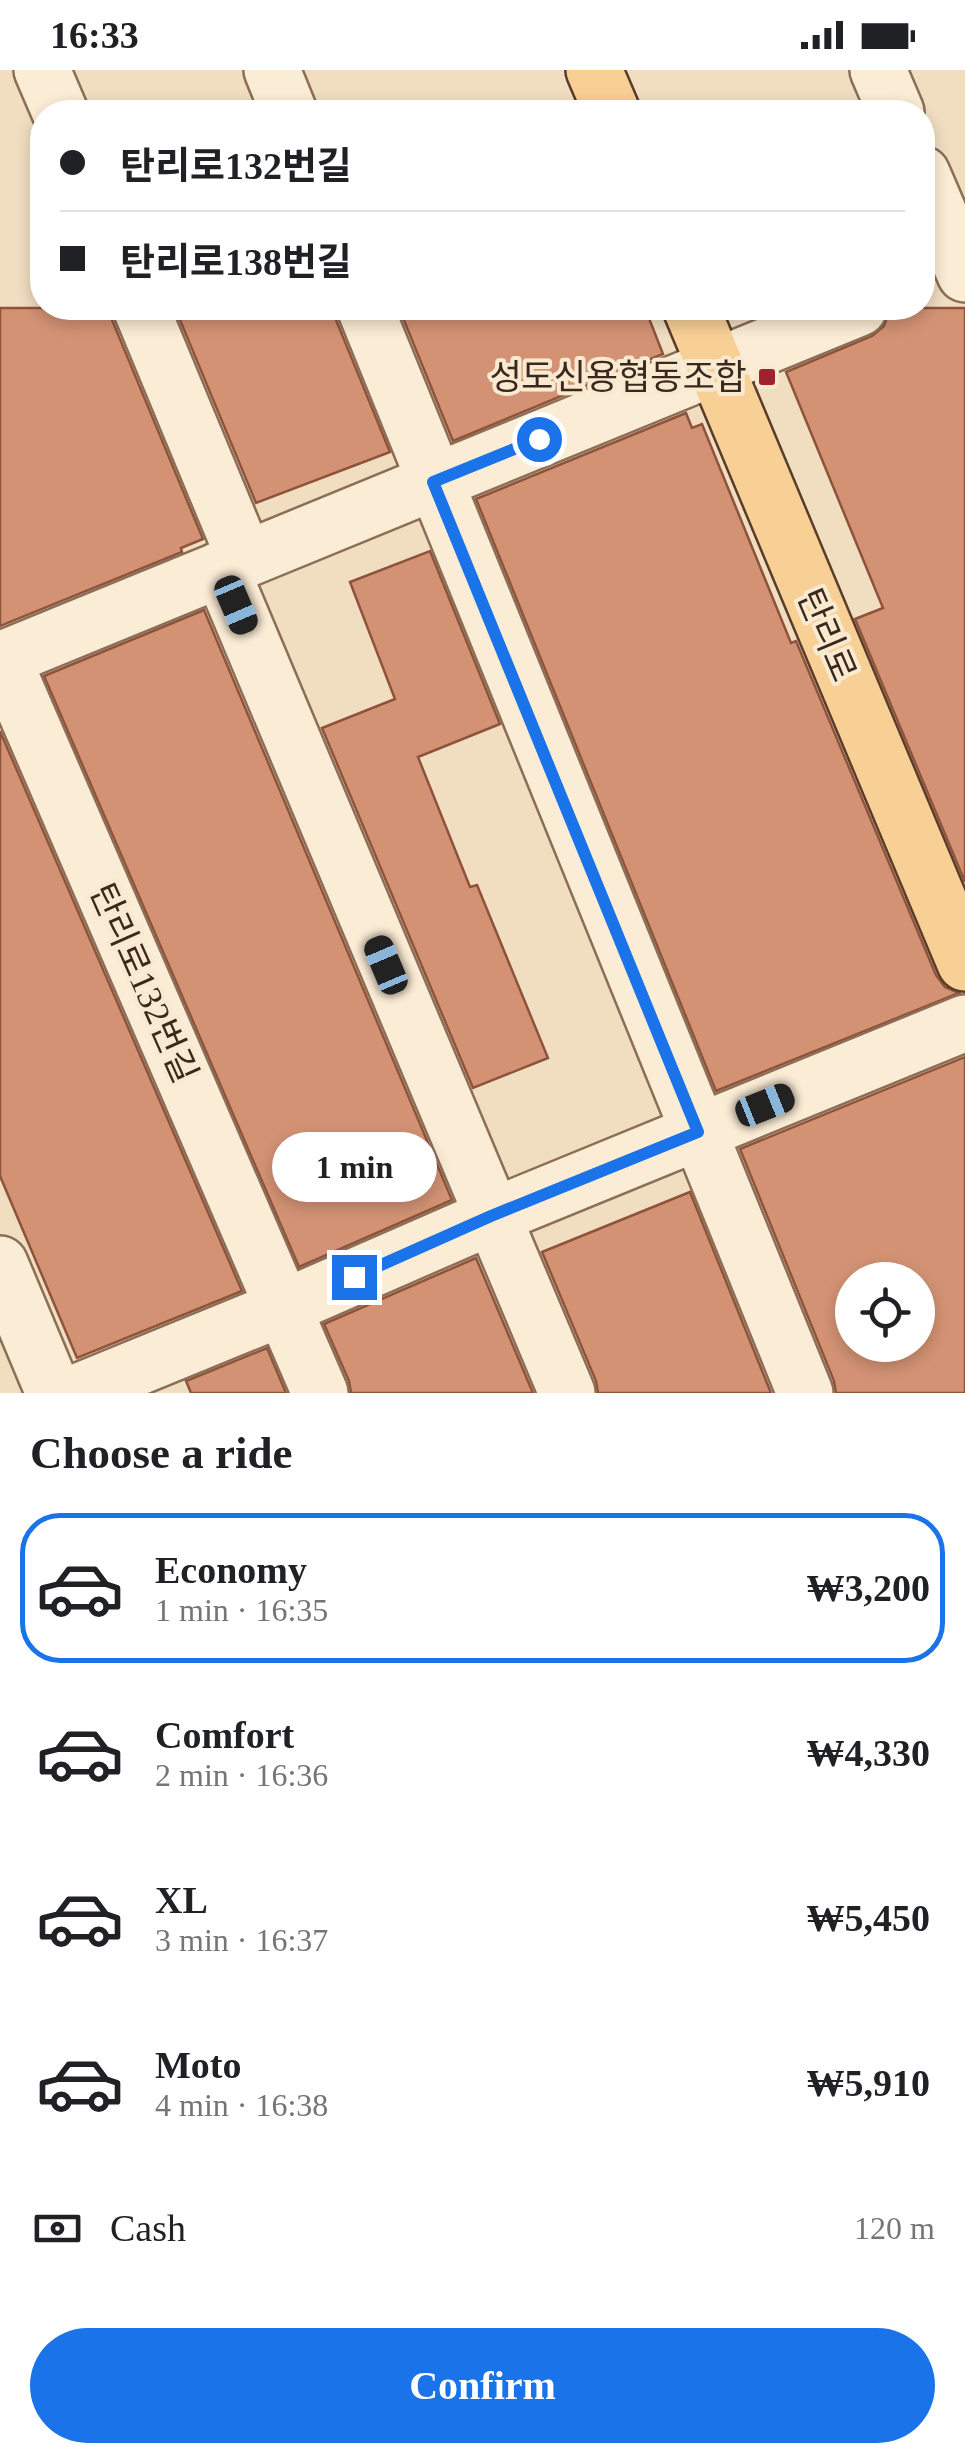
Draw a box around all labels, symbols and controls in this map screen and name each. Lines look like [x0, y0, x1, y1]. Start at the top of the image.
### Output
text: 16:33 [50, 14, 139, 56]
text: 탄리로132번길 [120, 145, 352, 187]
text: 탄리로138번길 [120, 241, 352, 283]
place label: 성도신용협동조합 [489, 358, 747, 397]
marker: 성도신용협동조합 [756, 366, 778, 388]
route start [517, 417, 562, 462]
car [210, 572, 262, 638]
street label: 탄리로 [790, 583, 863, 687]
street label: 탄리로132번길 [82, 878, 205, 1089]
car [360, 932, 412, 998]
car [732, 1080, 798, 1130]
callout: 1 min [272, 1132, 436, 1202]
text: 1 min [316, 1149, 393, 1185]
route end [332, 1255, 377, 1300]
map controls [835, 1262, 935, 1362]
button: locate [835, 1262, 935, 1362]
text: Choose a ride [30, 1428, 293, 1478]
icon: car [35, 1543, 125, 1633]
text: Economy [155, 1549, 307, 1591]
text: ₩3,200 [807, 1567, 930, 1609]
text: 1 min · 16:35 [155, 1592, 328, 1628]
icon: car [35, 1708, 125, 1798]
text: Comfort [155, 1714, 294, 1756]
text: ₩4,330 [807, 1732, 930, 1774]
text: 2 min · 16:36 [155, 1757, 328, 1793]
icon: car [35, 1873, 125, 1963]
text: XL [155, 1879, 208, 1921]
text: ₩5,450 [807, 1897, 930, 1939]
text: 3 min · 16:37 [155, 1922, 328, 1958]
icon: car [35, 2038, 125, 2128]
text: Moto [155, 2044, 242, 2086]
text: ₩5,910 [807, 2062, 930, 2104]
text: 4 min · 16:38 [155, 2087, 328, 2123]
icon: cash [30, 2201, 85, 2256]
text: Cash [110, 2207, 186, 2249]
text: 120 m [854, 2210, 935, 2246]
button: Confirm [30, 2328, 935, 2443]

